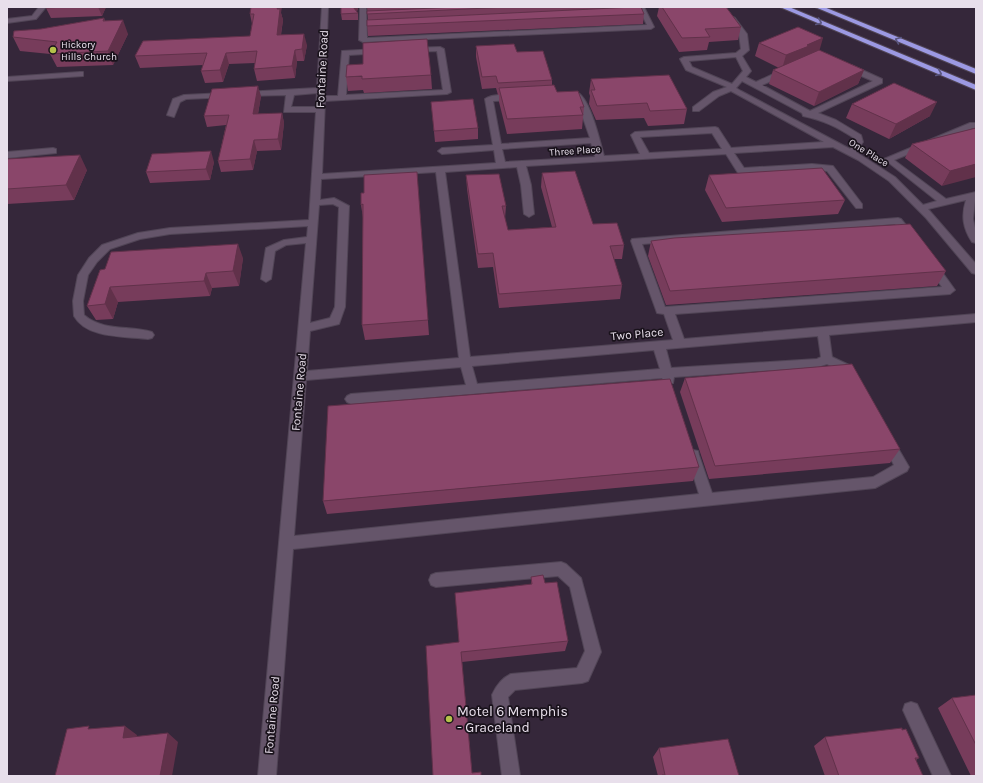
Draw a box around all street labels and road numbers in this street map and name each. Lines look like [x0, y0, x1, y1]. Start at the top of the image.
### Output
street label: Fontaine Road [313, 30, 331, 108]
street label: One Place [846, 136, 890, 169]
street label: Three Place [549, 143, 601, 159]
street label: Two Place [610, 325, 664, 343]
street label: Fontaine Road [289, 352, 309, 432]
street label: Fontaine Road [262, 675, 282, 755]

